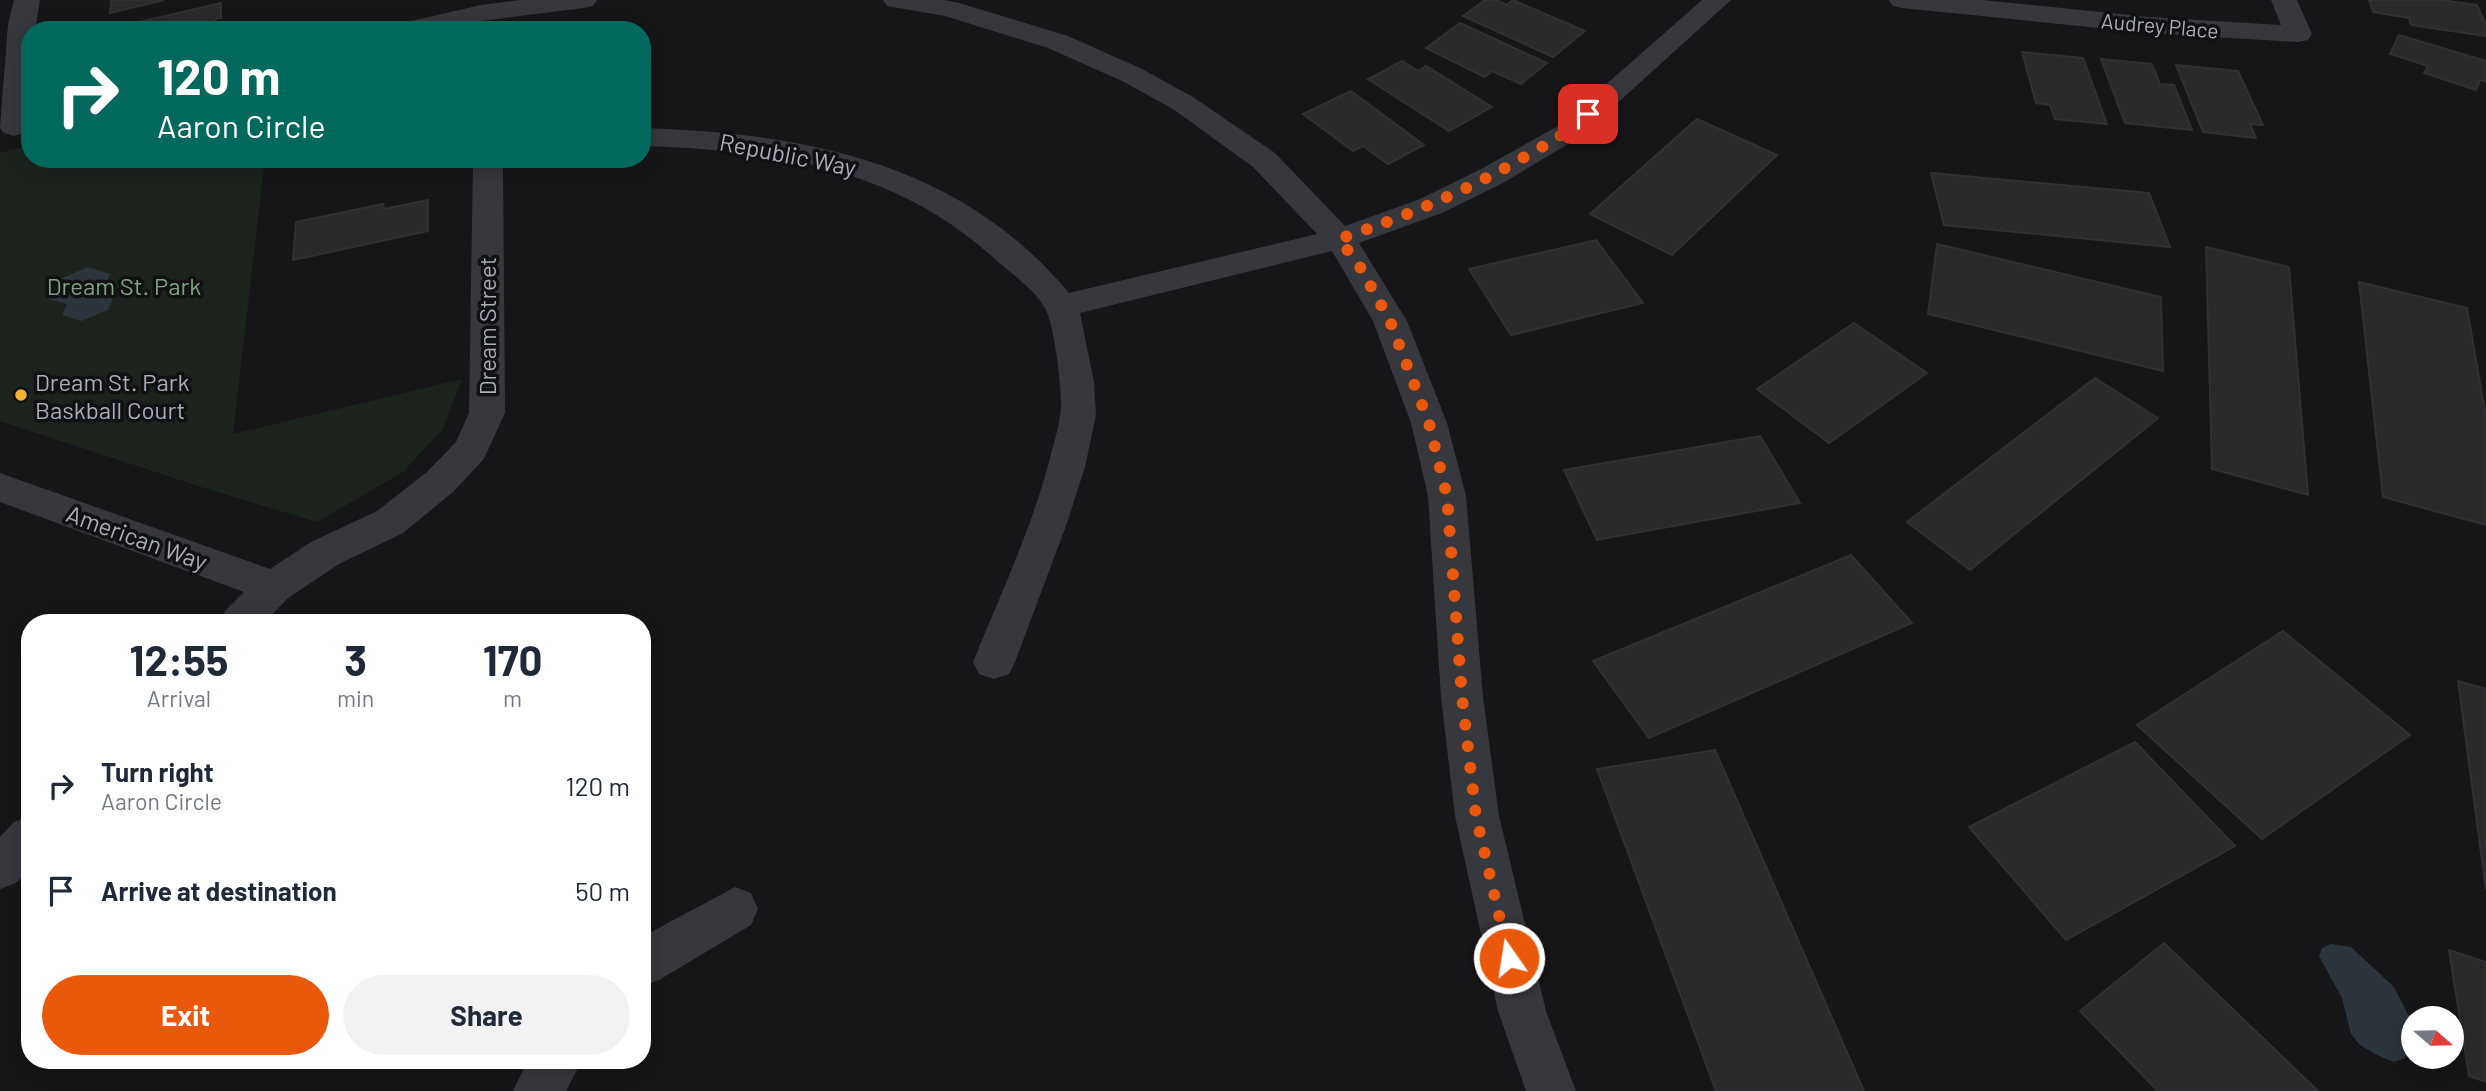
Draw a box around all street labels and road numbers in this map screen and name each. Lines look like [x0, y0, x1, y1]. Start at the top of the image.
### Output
street label: Audrey Place [2100, 7, 2220, 43]
street label: Republic Way [717, 127, 859, 181]
street label: Dream Street [472, 257, 501, 395]
street label: American Way [63, 498, 211, 576]

